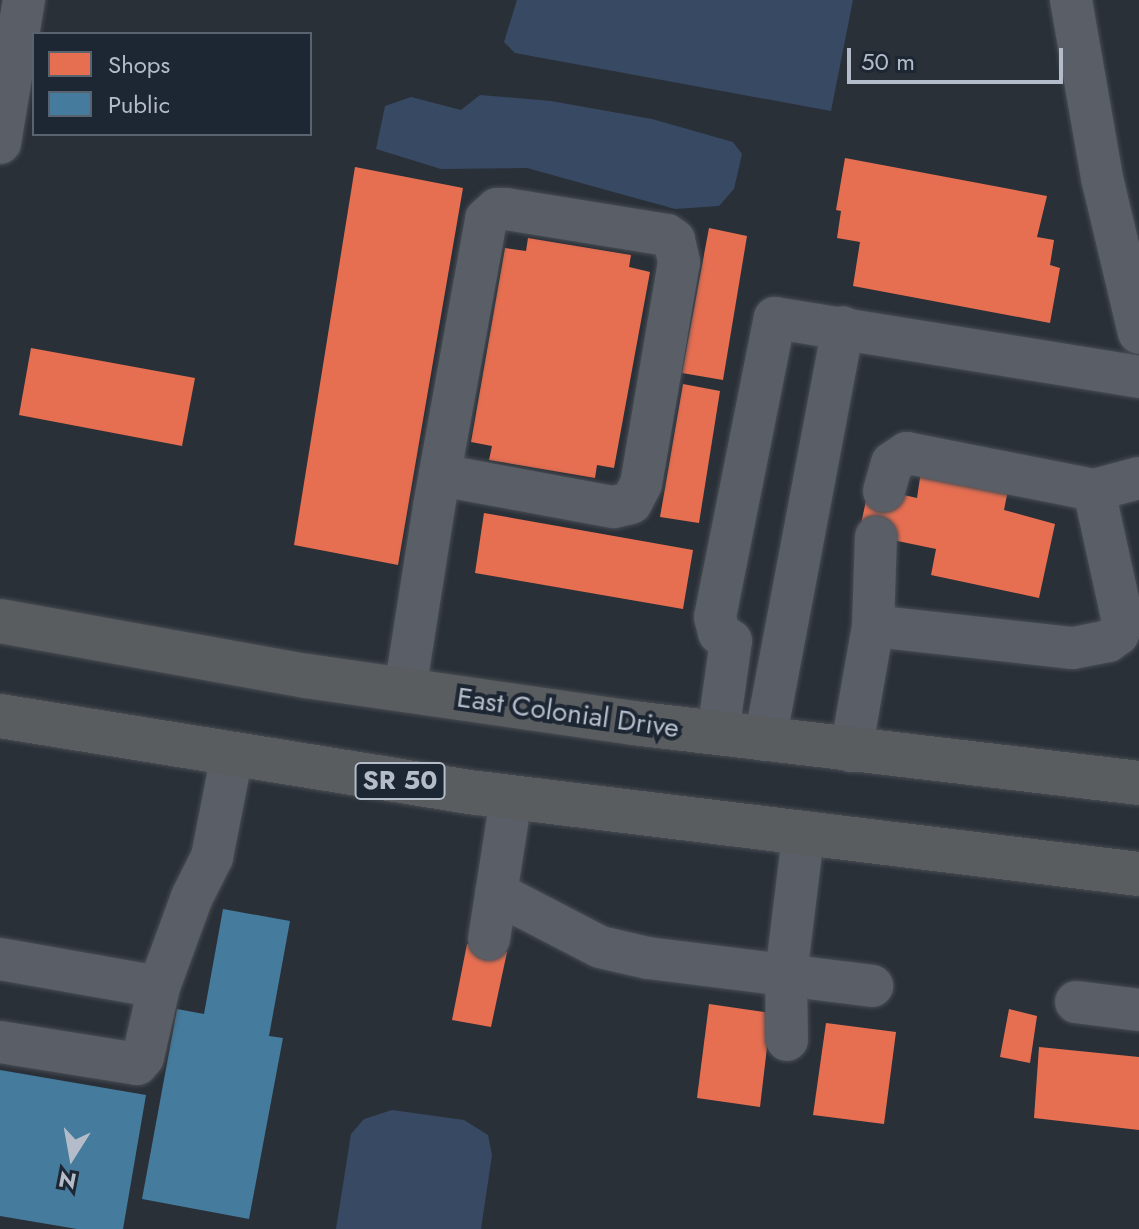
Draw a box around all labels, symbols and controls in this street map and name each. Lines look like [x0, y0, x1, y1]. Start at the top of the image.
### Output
legend [32, 32, 312, 136]
scale bar [851, 32, 1067, 82]
text: 50 m [861, 44, 915, 79]
text: Shops [108, 47, 170, 82]
text: Public [108, 87, 170, 122]
street label: East Colonial Drive [455, 681, 681, 745]
road number: SR 50 [354, 759, 446, 803]
north arrow [32, 1117, 112, 1197]
text: N [56, 1163, 79, 1198]

